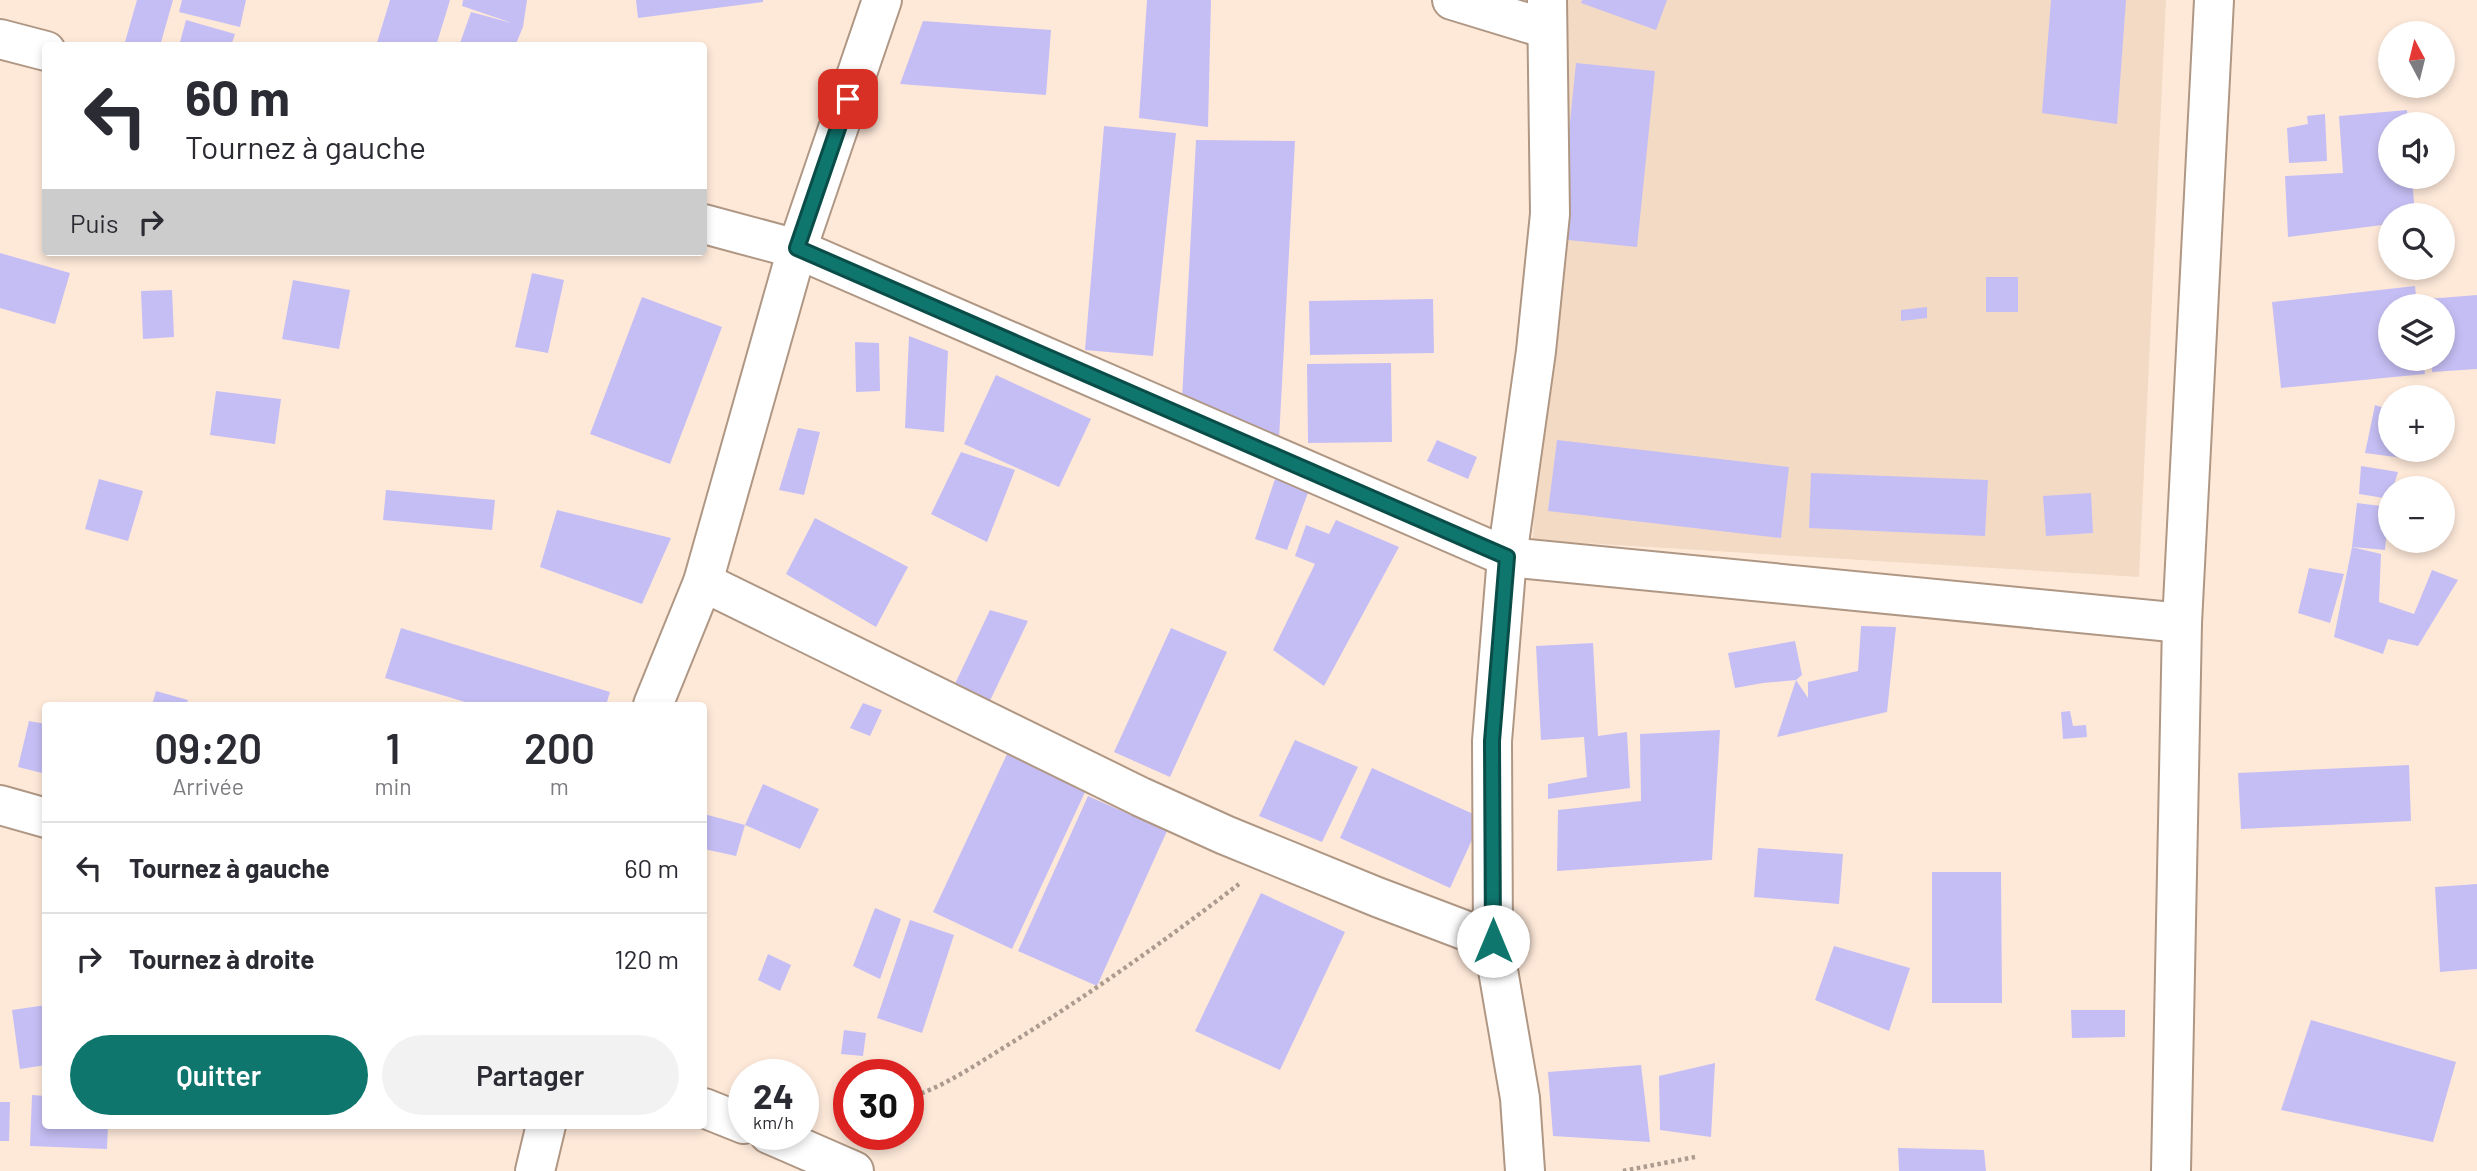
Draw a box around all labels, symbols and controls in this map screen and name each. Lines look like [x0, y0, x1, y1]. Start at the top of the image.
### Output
north arrow [2378, 21, 2455, 98]
map controls [2378, 21, 2455, 553]
text: 60 m [185, 67, 290, 126]
pin [818, 69, 878, 129]
icon: left [70, 70, 161, 161]
icon: arrive [829, 80, 867, 118]
button: sound [2378, 112, 2455, 189]
text: Tournez à gauche [185, 127, 426, 165]
icon: right [132, 203, 170, 241]
button: search [2378, 203, 2455, 280]
text: Puis [70, 207, 118, 238]
button: layers [2378, 294, 2455, 371]
button: + [2378, 385, 2455, 462]
button: − [2378, 476, 2455, 553]
text: 09:20 [154, 722, 262, 772]
text: 1 [386, 722, 400, 772]
text: 200 [524, 722, 595, 772]
text: Arrivée [172, 772, 244, 800]
text: min [374, 772, 412, 800]
text: m [550, 772, 569, 800]
icon: left [70, 849, 108, 887]
text: Tournez à gauche [129, 852, 330, 883]
text: 60 m [624, 852, 679, 883]
position arrow [1456, 904, 1530, 978]
icon: right [70, 940, 108, 978]
text: Tournez à droite [129, 943, 314, 974]
text: 120 m [615, 943, 679, 974]
button: Quitter [70, 1035, 368, 1115]
button: Partager [382, 1035, 679, 1115]
speed limit sign: 30 [833, 1059, 924, 1150]
text: 24 [753, 1074, 794, 1116]
text: km/h [753, 1111, 794, 1133]

